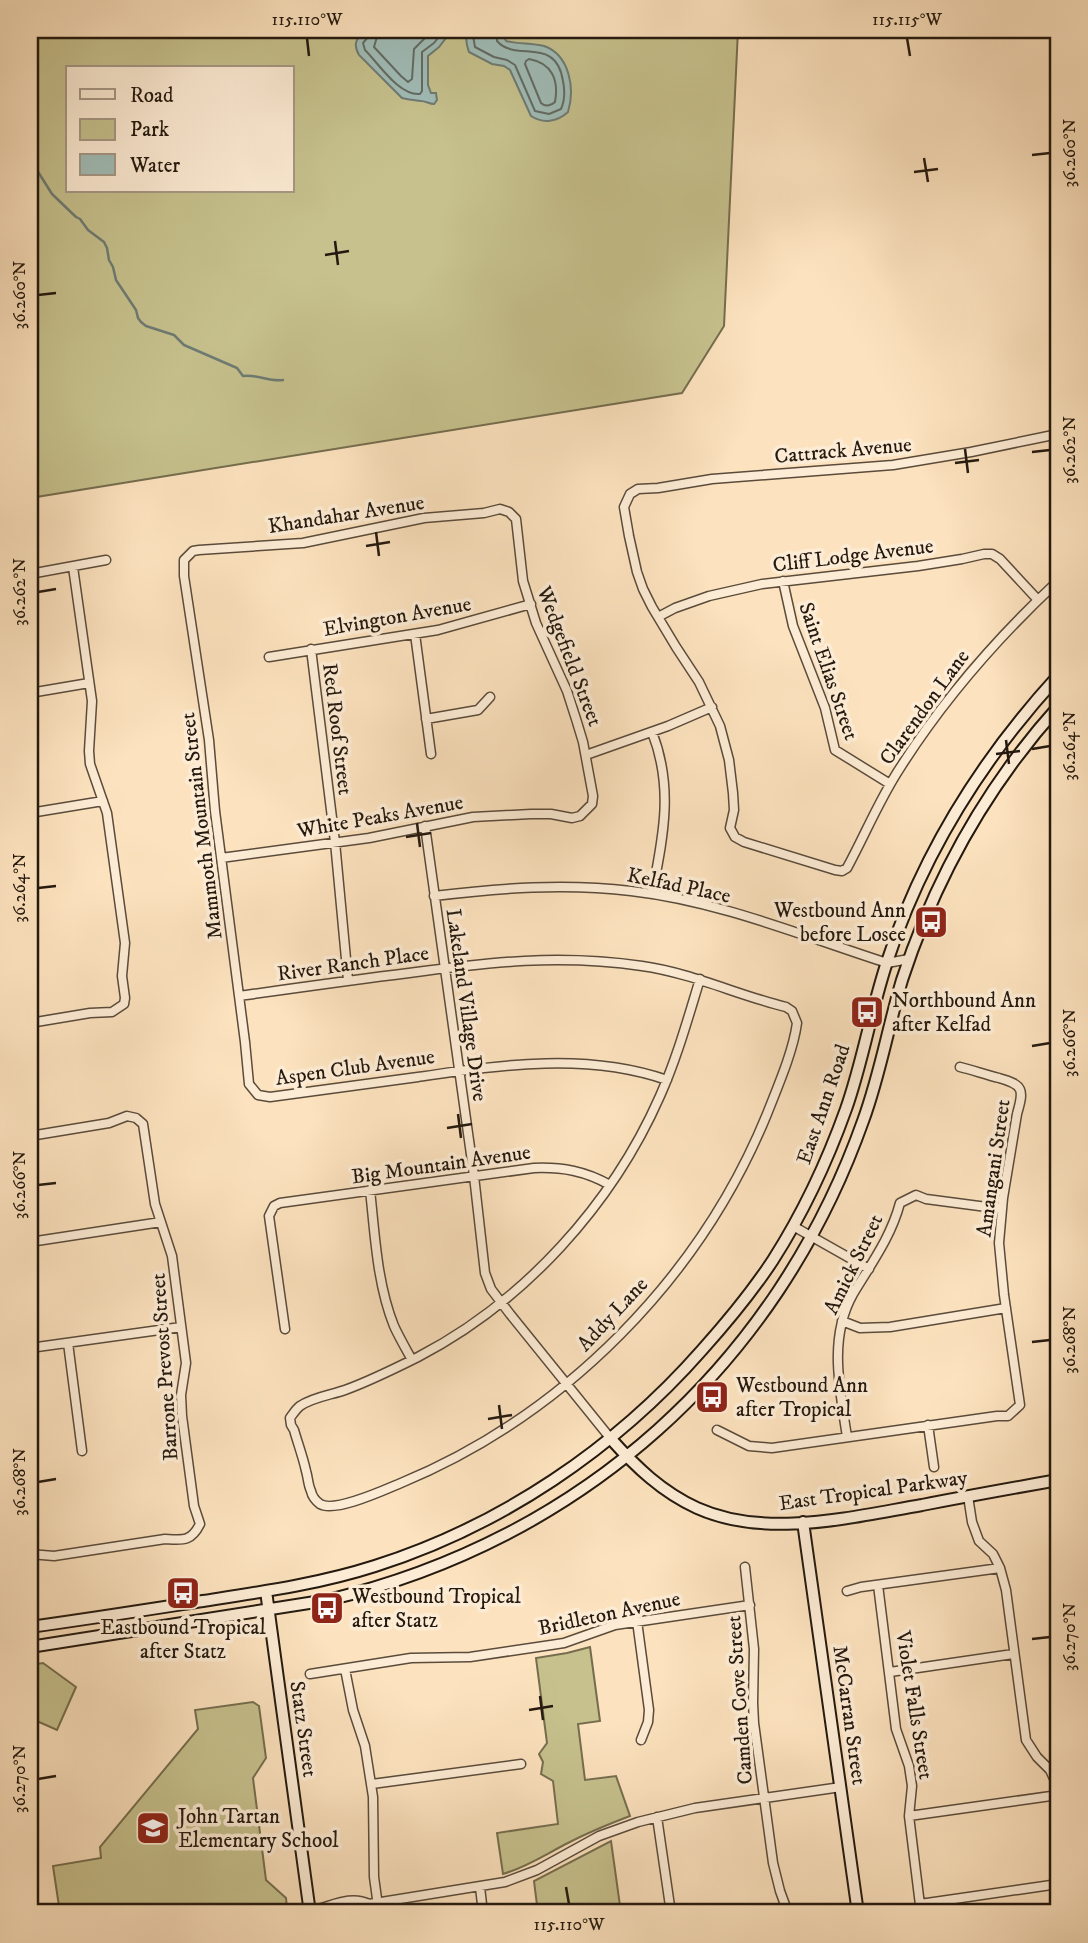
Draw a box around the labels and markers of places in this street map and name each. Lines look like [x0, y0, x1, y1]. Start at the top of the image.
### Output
place label: Westbound Ann before Losee [773, 898, 906, 948]
bus stop icon: Westbound Ann before Losee [912, 903, 950, 941]
place label: Northbound Ann after Kelfad [892, 988, 1036, 1038]
bus stop icon: Northbound Ann after Kelfad [848, 993, 886, 1031]
place label: Westbound Ann after Tropical [735, 1373, 868, 1423]
bus stop icon: Westbound Ann after Tropical [693, 1378, 731, 1416]
bus stop icon: Eastbound Tropical after Statz [164, 1574, 202, 1612]
place label: Westbound Tropical after Statz [351, 1584, 521, 1634]
bus stop icon: Westbound Tropical after Statz [308, 1589, 346, 1627]
place label: Eastbound Tropical after Statz [100, 1615, 266, 1665]
place label: John Tartan Elementary School [176, 1804, 339, 1854]
school or university icon: John Tartan Elementary School [134, 1809, 172, 1847]

